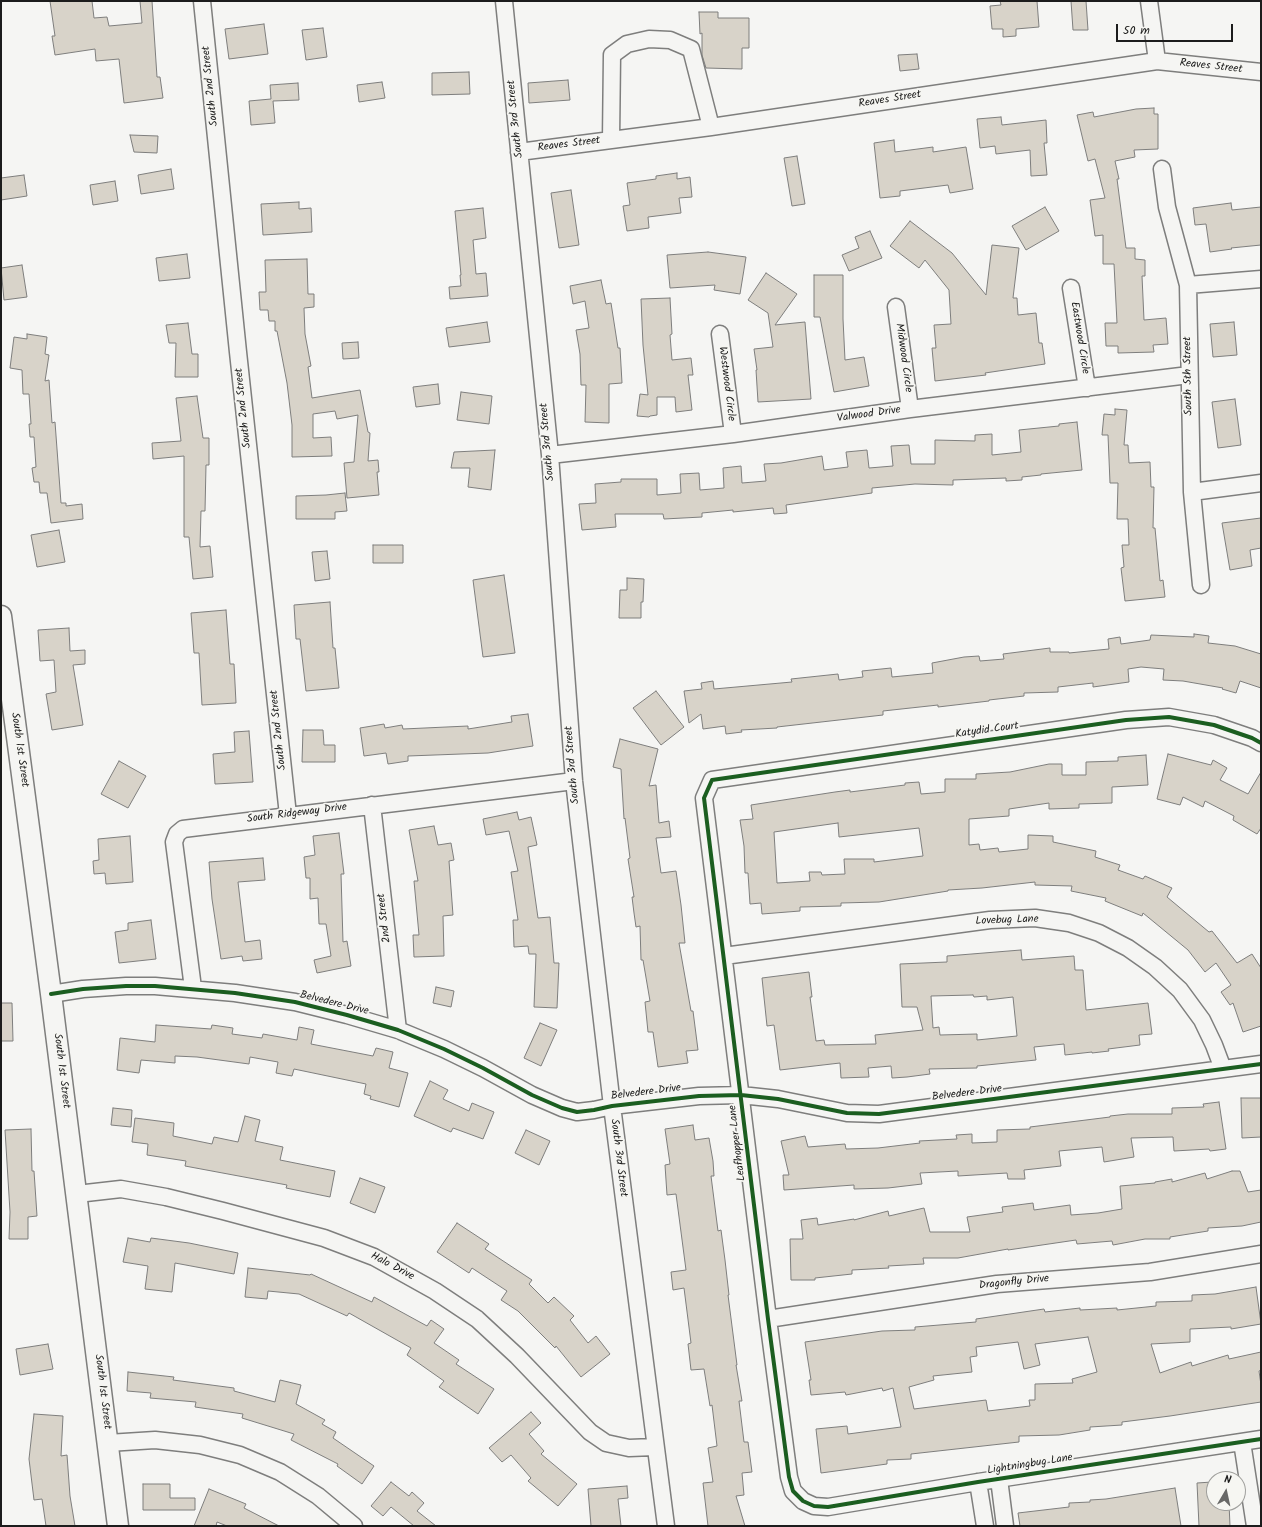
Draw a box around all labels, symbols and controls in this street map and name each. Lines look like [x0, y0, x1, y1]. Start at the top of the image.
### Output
scale bar [1118, 16, 1235, 42]
text: 50 m [1123, 21, 1150, 40]
street label: South 2nd Street [200, 45, 222, 127]
street label: Reaves Street [1179, 57, 1243, 77]
street label: South 3rd Street [505, 79, 527, 159]
street label: Reaves Street [858, 89, 922, 111]
street label: Reaves Street [537, 135, 601, 155]
street label: Eastwood Circle [1067, 301, 1091, 375]
street label: Midwood Circle [892, 323, 914, 393]
street label: South 5th Street [1182, 336, 1196, 416]
street label: Westwood Circle [715, 346, 737, 422]
street label: South 2nd Street [233, 367, 255, 449]
street label: South 3rd Street [538, 402, 558, 482]
street label: Valwood Drive [836, 404, 902, 426]
street label: South 2nd Street [268, 689, 290, 771]
street label: South 1st Street [7, 712, 31, 788]
street label: Katydid Court [954, 720, 1020, 742]
street label: South 3rd Street [563, 725, 583, 805]
street label: South Ridgeway Drive [246, 801, 348, 827]
street label: 2nd Street [375, 892, 395, 944]
street label: Lovebug Lane [975, 913, 1039, 929]
street label: Belvedere Drive [298, 989, 370, 1019]
street label: South 1st Street [50, 1033, 72, 1109]
street label: Belvedere Drive [610, 1082, 682, 1104]
street label: Belvedere Drive [931, 1083, 1003, 1105]
street label: Leafhopper Lane [727, 1104, 749, 1182]
street label: South 3rd Street [607, 1118, 629, 1198]
street label: Halo Drive [368, 1250, 416, 1284]
street label: Dragonfly Drive [978, 1273, 1050, 1293]
street label: South 1st Street [91, 1354, 113, 1430]
street label: Lightningbug Lane [986, 1452, 1074, 1478]
north arrow [1206, 1471, 1246, 1511]
text: N [1223, 1471, 1233, 1490]

